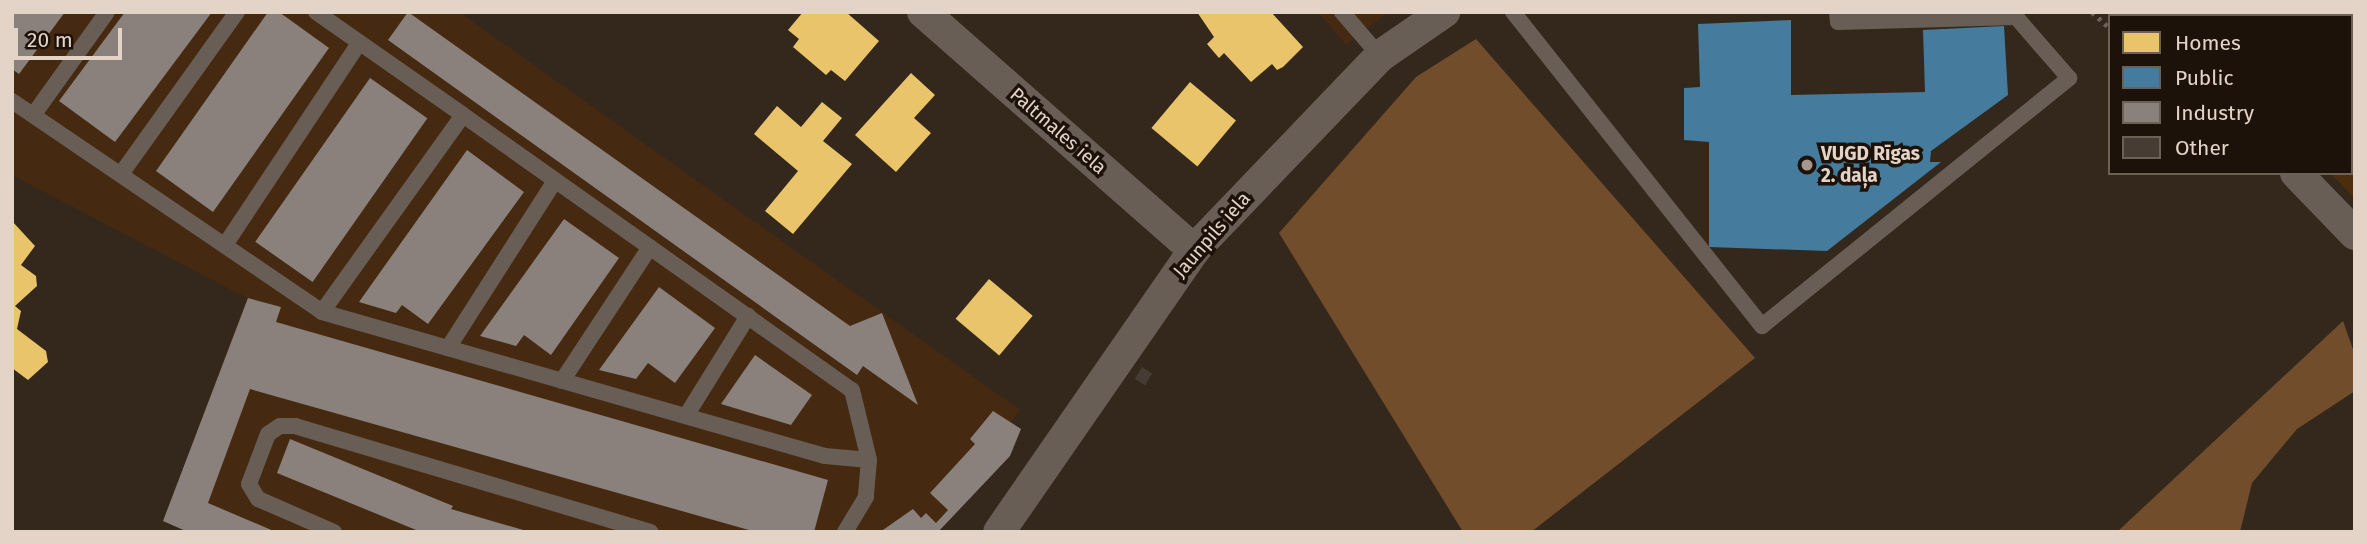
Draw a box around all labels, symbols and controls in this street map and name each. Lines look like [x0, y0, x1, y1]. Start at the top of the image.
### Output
scale bar [18, 14, 126, 58]
legend [2108, 14, 2353, 175]
text: 20 m [27, 27, 73, 53]
text: Homes [2175, 30, 2241, 56]
text: Public [2175, 65, 2233, 91]
street label: Paltmales iela [1005, 83, 1111, 179]
text: Industry [2175, 100, 2254, 126]
text: Other [2175, 135, 2229, 161]
place label: VUGD Rīgas 2. daļa [1821, 143, 1920, 187]
marker: VUGD Rīgas 2. daļa [1799, 157, 1815, 173]
street label: Jaunpils iela [1169, 188, 1255, 282]

